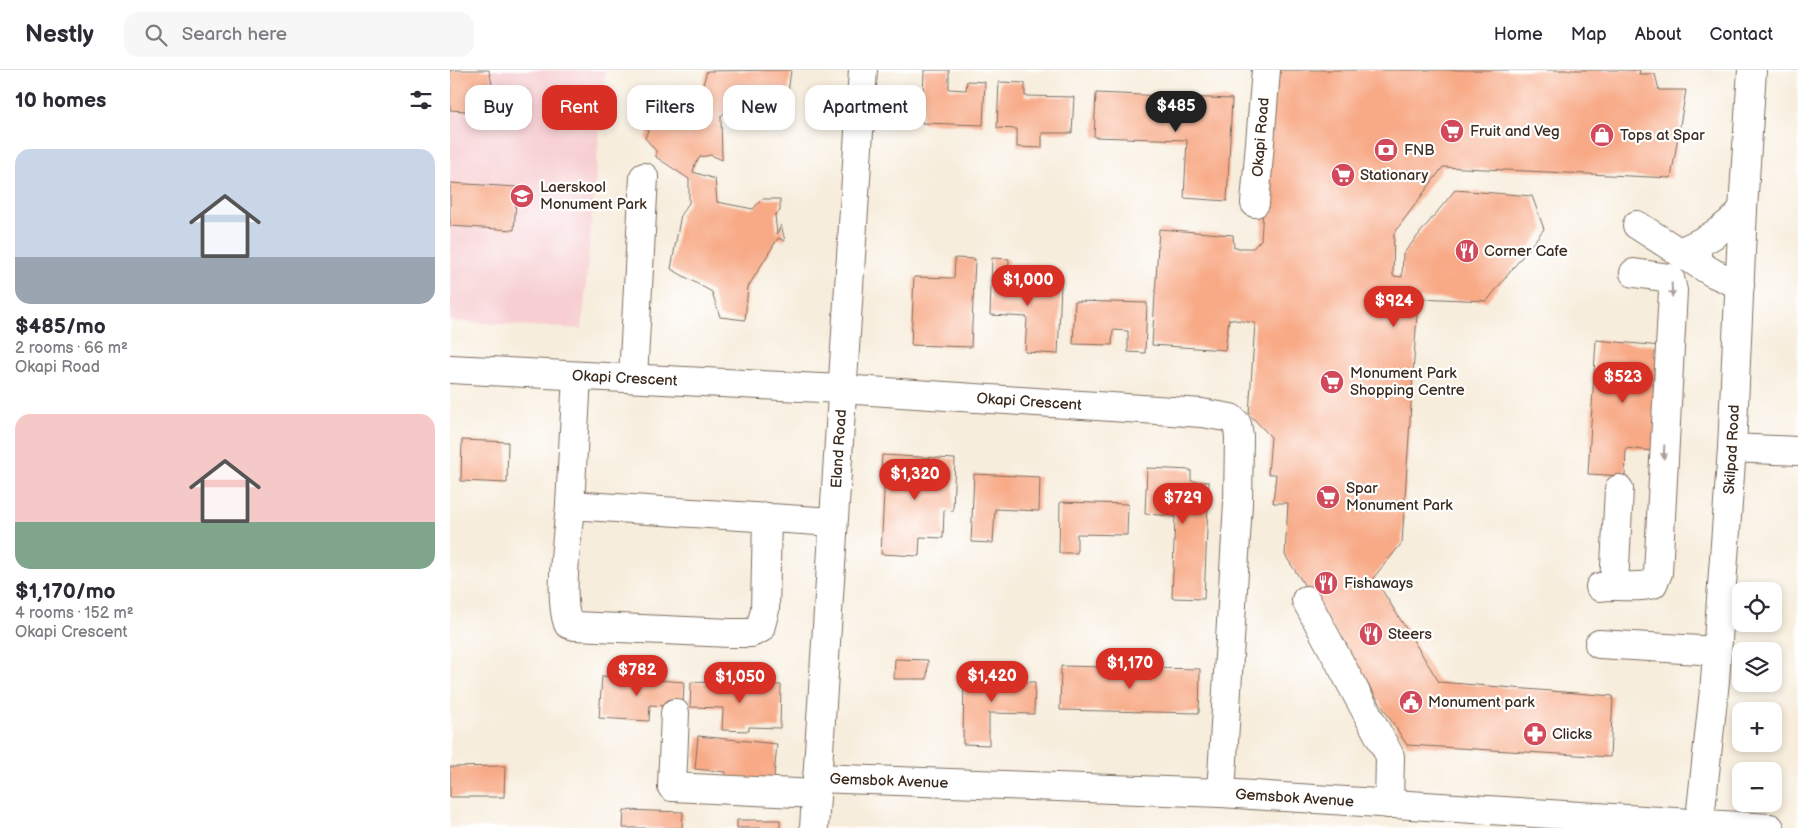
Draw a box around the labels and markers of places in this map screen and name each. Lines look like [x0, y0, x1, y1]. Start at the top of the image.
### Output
pin: $485 [1146, 90, 1206, 133]
supermarket icon: Fruit and Veg [1439, 118, 1465, 144]
place label: Fruit and Veg [1470, 122, 1560, 141]
shop icon: Tops at Spar [1589, 122, 1615, 148]
place label: Tops at Spar [1620, 126, 1705, 145]
bank icon: FNB [1373, 137, 1399, 163]
place label: FNB [1404, 141, 1435, 160]
supermarket icon: Stationary [1330, 162, 1356, 188]
place label: Stationary [1360, 166, 1428, 185]
place label: Laerskool Monument Park [540, 178, 647, 214]
school or university icon: Laerskool Monument Park [509, 183, 535, 209]
restaurant icon: Corner Cafe [1454, 238, 1480, 264]
place label: Corner Cafe [1484, 242, 1568, 261]
pin: $1,000 [987, 264, 1069, 307]
pin: $924 [1364, 286, 1424, 328]
pin: $523 [1593, 362, 1653, 404]
place label: Monument Park Shopping Centre [1350, 364, 1465, 400]
supermarket icon: Monument Park Shopping Centre [1319, 369, 1345, 395]
pin: $1,320 [874, 458, 956, 501]
place label: Spar Monument Park [1346, 479, 1453, 515]
pin: $729 [1153, 482, 1213, 525]
supermarket icon: Spar Monument Park [1315, 484, 1341, 510]
restaurant icon: Fishaways [1313, 570, 1339, 596]
place label: Fishaways [1344, 574, 1414, 593]
restaurant icon: Steers [1358, 621, 1384, 647]
place label: Steers [1388, 625, 1432, 644]
pin: $1,170 [1089, 648, 1171, 690]
pin: $782 [607, 654, 667, 697]
pin: $1,420 [951, 660, 1033, 703]
pin: $1,050 [699, 662, 781, 704]
public building icon: Monument park [1398, 689, 1424, 715]
place label: Monument park [1428, 693, 1535, 712]
pharmacy icon: Clicks [1522, 721, 1548, 747]
place label: Clicks [1552, 725, 1593, 744]

